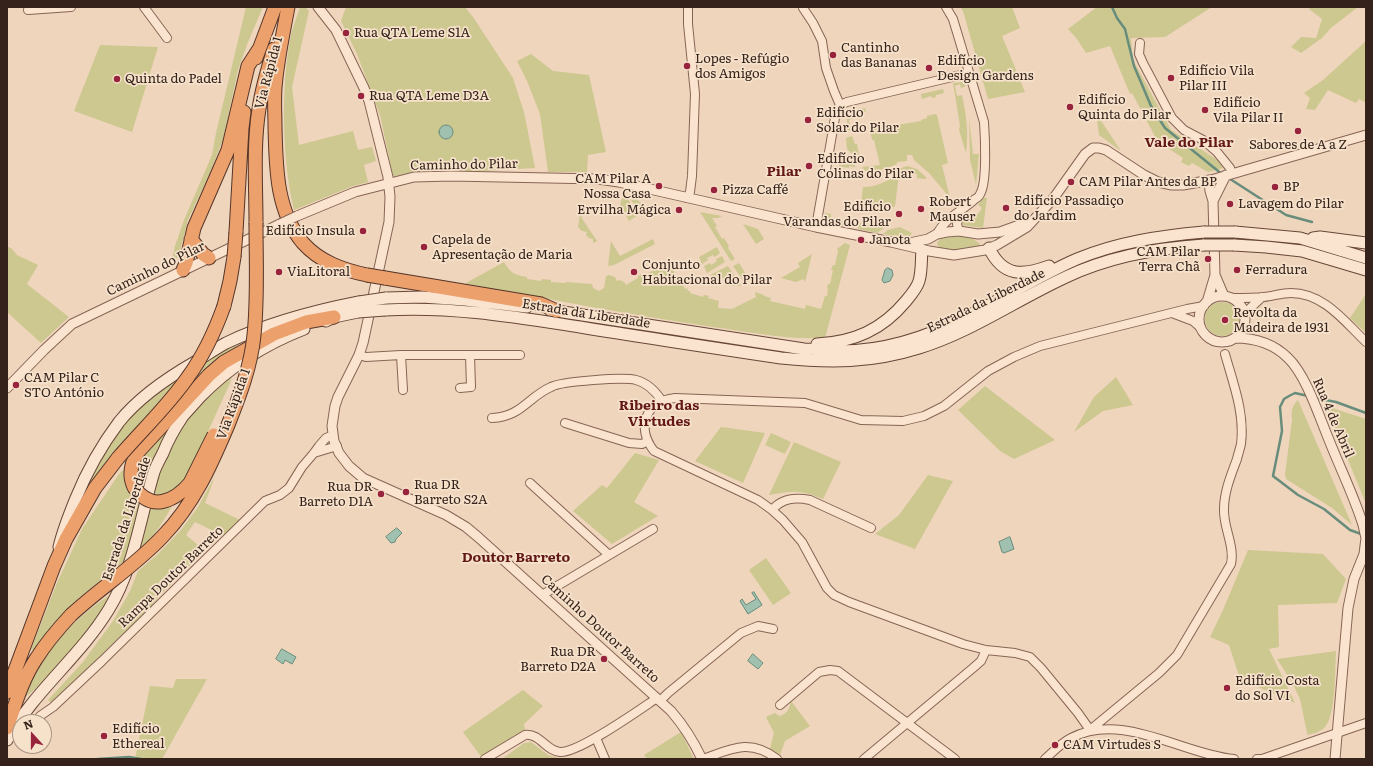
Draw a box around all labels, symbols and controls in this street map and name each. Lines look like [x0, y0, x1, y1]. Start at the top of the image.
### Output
place label: Rua QTA Leme S1A [354, 25, 470, 41]
marker: Rua QTA Leme S1A [341, 28, 351, 38]
street label: Via Rápida 1 [252, 35, 286, 111]
place label: Cantinho das Bananas [841, 40, 917, 71]
marker: Cantinho das Bananas [828, 50, 838, 60]
place label: Lopes - Refúgio dos Amigos [695, 51, 789, 82]
place label: Edifício Design Gardens [937, 53, 1034, 84]
marker: Lopes - Refúgio dos Amigos [682, 61, 692, 71]
marker: Edifício Design Gardens [924, 63, 934, 73]
place label: Edifício Vila Pilar III [1179, 63, 1254, 94]
place label: Quinta do Padel [125, 71, 222, 87]
marker: Edifício Vila Pilar III [1166, 73, 1176, 83]
marker: Quinta do Padel [112, 74, 122, 84]
place label: Rua QTA Leme D3A [369, 88, 489, 104]
marker: Rua QTA Leme D3A [356, 91, 366, 101]
place label: Edifício Quinta do Pilar [1078, 92, 1171, 123]
place label: Edifício Vila Pilar II [1213, 95, 1283, 126]
marker: Edifício Quinta do Pilar [1065, 102, 1075, 112]
place label: Edifício Solar do Pilar [816, 105, 899, 136]
marker: Edifício Vila Pilar II [1200, 105, 1210, 115]
marker: Edifício Solar do Pilar [803, 115, 813, 125]
marker: Sabores de A a Z [1293, 126, 1303, 136]
district label: Vale do Pilar [1145, 135, 1233, 151]
place label: Sabores de A a Z [1249, 137, 1347, 153]
place label: Edifício Colinas do Pilar [817, 151, 914, 182]
street label: Caminho do Pilar [410, 156, 518, 174]
marker: Edifício Colinas do Pilar [804, 161, 814, 171]
district label: Pilar [767, 164, 801, 180]
place label: CAM Pilar A Nossa Casa [575, 171, 651, 202]
place label: CAM Pilar Antes da BP [1079, 174, 1217, 190]
marker: CAM Pilar Antes da BP [1066, 177, 1076, 187]
place label: BP [1283, 179, 1299, 195]
marker: CAM Pilar A Nossa Casa [654, 181, 664, 191]
place label: Pizza Caffé [722, 182, 788, 198]
marker: BP [1270, 182, 1280, 192]
marker: Pizza Caffé [709, 185, 719, 195]
place label: Edifício Passadiço do Jardim [1014, 193, 1124, 224]
place label: Robert Mauser [929, 194, 975, 225]
place label: Lavagem do Pilar [1238, 196, 1344, 212]
place label: Edifício Varandas do Pilar [783, 199, 891, 230]
marker: Lavagem do Pilar [1225, 199, 1235, 209]
place label: Ervilha Mágica [577, 202, 671, 218]
marker: Edifício Passadiço do Jardim [1001, 203, 1011, 213]
marker: Robert Mauser [916, 204, 926, 214]
marker: Ervilha Mágica [674, 205, 684, 215]
marker: Edifício Varandas do Pilar [894, 209, 904, 219]
place label: Edifício Insula [266, 223, 355, 239]
marker: Edifício Insula [358, 226, 368, 236]
place label: Capela de Apresentação de Maria [432, 232, 572, 263]
place label: Janota [869, 232, 911, 248]
marker: Janota [856, 235, 866, 245]
street label: Caminho do Pilar [104, 238, 208, 300]
marker: Capela de Apresentação de Maria [419, 242, 429, 252]
place label: CAM Pilar Terra Chã [1136, 244, 1200, 275]
marker: CAM Pilar Terra Chã [1203, 254, 1213, 264]
place label: Conjunto Habitacional do Pilar [642, 257, 772, 288]
place label: Ferradura [1245, 262, 1307, 278]
place label: ViaLitoral [287, 264, 350, 280]
marker: Ferradura [1232, 265, 1242, 275]
street label: Estrada da Liberdade [924, 266, 1048, 336]
marker: ViaLitoral [274, 267, 284, 277]
marker: Conjunto Habitacional do Pilar [629, 267, 639, 277]
street label: Estrada da Liberdade [521, 296, 651, 332]
place label: Revolta da Madeira de 1931 [1233, 305, 1329, 336]
marker: Revolta da Madeira de 1931 [1220, 315, 1230, 325]
street label: Via Rápida 1 [214, 366, 254, 442]
place label: CAM Pilar C STO António [24, 370, 104, 401]
street label: Rua 4 de Abril [1309, 376, 1357, 460]
marker: CAM Pilar C STO António [11, 380, 21, 390]
district label: Ribeiro das Virtudes [619, 398, 699, 430]
street label: Estrada da Liberdade [100, 455, 154, 583]
place label: Rua DR Barreto S2A [414, 477, 488, 508]
place label: Rua DR Barreto D1A [299, 479, 373, 510]
marker: Rua DR Barreto S2A [401, 487, 411, 497]
marker: Rua DR Barreto D1A [376, 489, 386, 499]
street label: Rampa Doutor Barreto [115, 523, 227, 631]
district label: Doutor Barreto [462, 550, 570, 566]
street label: Caminho Doutor Barreto [538, 572, 662, 686]
place label: Rua DR Barreto D2A [520, 644, 596, 675]
marker: Rua DR Barreto D2A [599, 654, 609, 664]
place label: Edifício Costa do Sol VI [1235, 673, 1320, 704]
marker: Edifício Costa do Sol VI [1222, 683, 1232, 693]
north arrow [12, 714, 52, 754]
text: N [21, 715, 35, 733]
place label: Edifício Ethereal [112, 721, 165, 752]
marker: Edifício Ethereal [99, 731, 109, 741]
place label: CAM Virtudes S [1063, 737, 1161, 753]
marker: CAM Virtudes S [1050, 740, 1060, 750]

